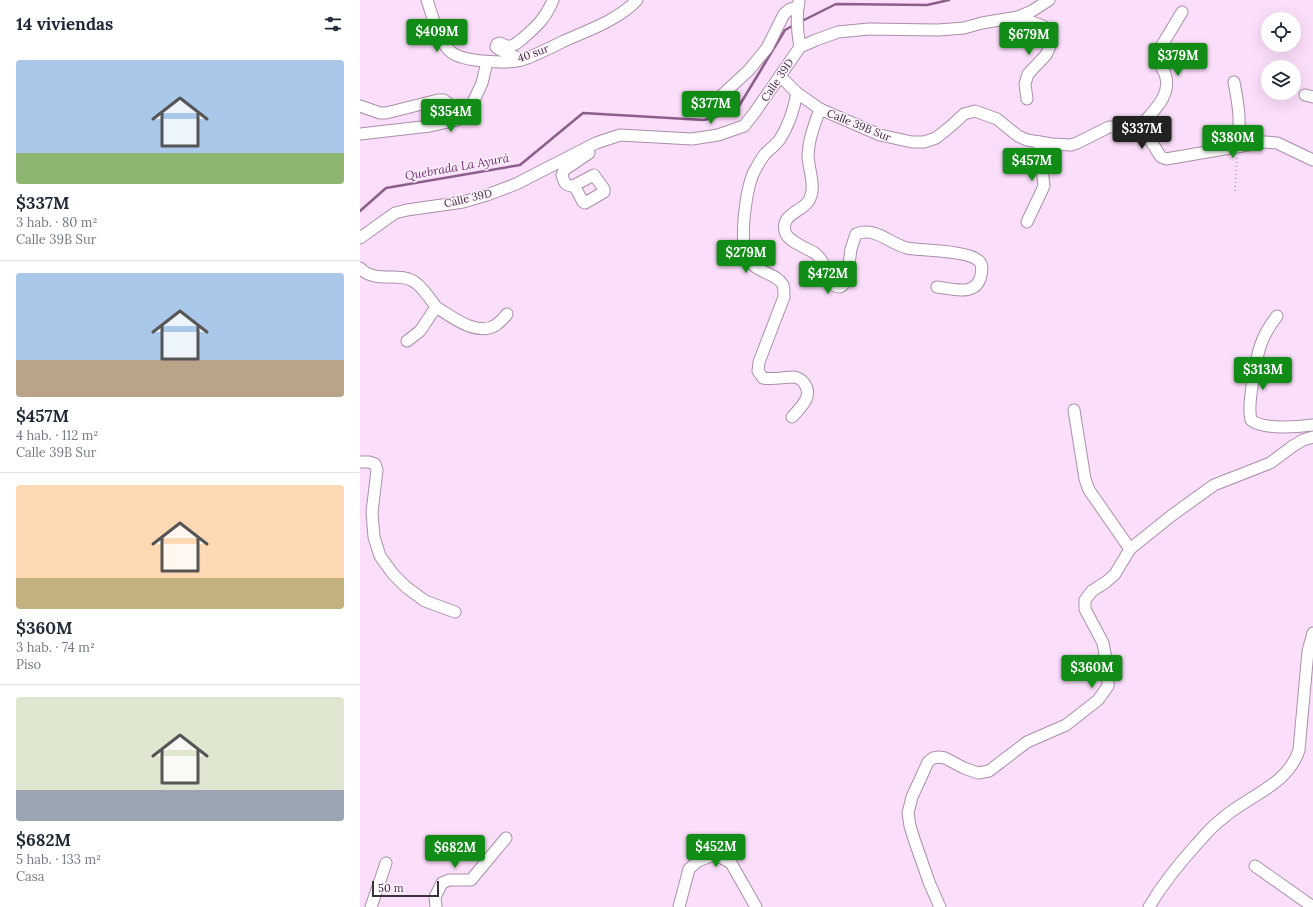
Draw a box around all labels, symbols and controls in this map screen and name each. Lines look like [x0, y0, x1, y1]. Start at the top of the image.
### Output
map controls [1261, 12, 1301, 100]
button: locate [1261, 12, 1301, 52]
text: 14 viviendas [16, 13, 113, 35]
icon: filters [322, 13, 344, 35]
pin: $409M [409, 19, 465, 53]
pin: $679M [1001, 22, 1057, 56]
text: $409M [415, 23, 459, 40]
text: $679M [1008, 26, 1050, 43]
street label: 40 sur [516, 41, 551, 65]
pin: $379M [1150, 43, 1206, 77]
text: $379M [1157, 47, 1199, 64]
street label: Calle 39D [758, 56, 796, 104]
button: layers [1261, 60, 1301, 100]
icon: home [144, 86, 216, 158]
pin: $377M [683, 91, 739, 125]
text: $377M [691, 95, 731, 112]
pin: $354M [423, 99, 479, 133]
text: $354M [430, 103, 472, 120]
street label: Calle 39B Sur [825, 106, 893, 144]
pin: $337M [1114, 116, 1170, 150]
text: $337M [1122, 120, 1162, 137]
pin: $380M [1205, 125, 1261, 159]
text: $380M [1211, 129, 1255, 146]
pin: $457M [1004, 148, 1060, 182]
water label: Quebrada La Ayurá [404, 150, 511, 183]
text: $457M [1012, 152, 1052, 169]
street label: Calle 39D [443, 186, 493, 210]
text: $337M [16, 192, 70, 214]
text: 3 hab. · 80 m² [16, 214, 97, 231]
text: Calle 39B Sur [16, 231, 96, 248]
pin: $279M [718, 240, 774, 274]
text: $279M [726, 244, 766, 261]
pin: $472M [800, 261, 856, 295]
text: $472M [808, 265, 848, 282]
icon: home [144, 299, 216, 371]
pin: $313M [1235, 357, 1291, 391]
text: $313M [1243, 361, 1283, 378]
text: $457M [16, 405, 69, 427]
text: 4 hab. · 112 m² [16, 427, 98, 444]
text: Calle 39B Sur [16, 444, 96, 461]
icon: home [144, 511, 216, 583]
text: $360M [16, 617, 73, 639]
text: 3 hab. · 74 m² [16, 639, 95, 656]
pin: $360M [1064, 655, 1120, 689]
text: Piso [16, 656, 41, 673]
text: $360M [1070, 659, 1114, 676]
icon: home [144, 723, 216, 795]
text: $682M [16, 829, 71, 851]
pin: $452M [688, 834, 744, 868]
pin: $682M [427, 835, 483, 869]
text: $452M [695, 838, 737, 855]
text: $682M [434, 839, 476, 856]
text: 5 hab. · 133 m² [16, 851, 101, 868]
text: Casa [16, 868, 45, 885]
scale bar [372, 879, 439, 898]
text: 50 m [378, 881, 404, 895]

